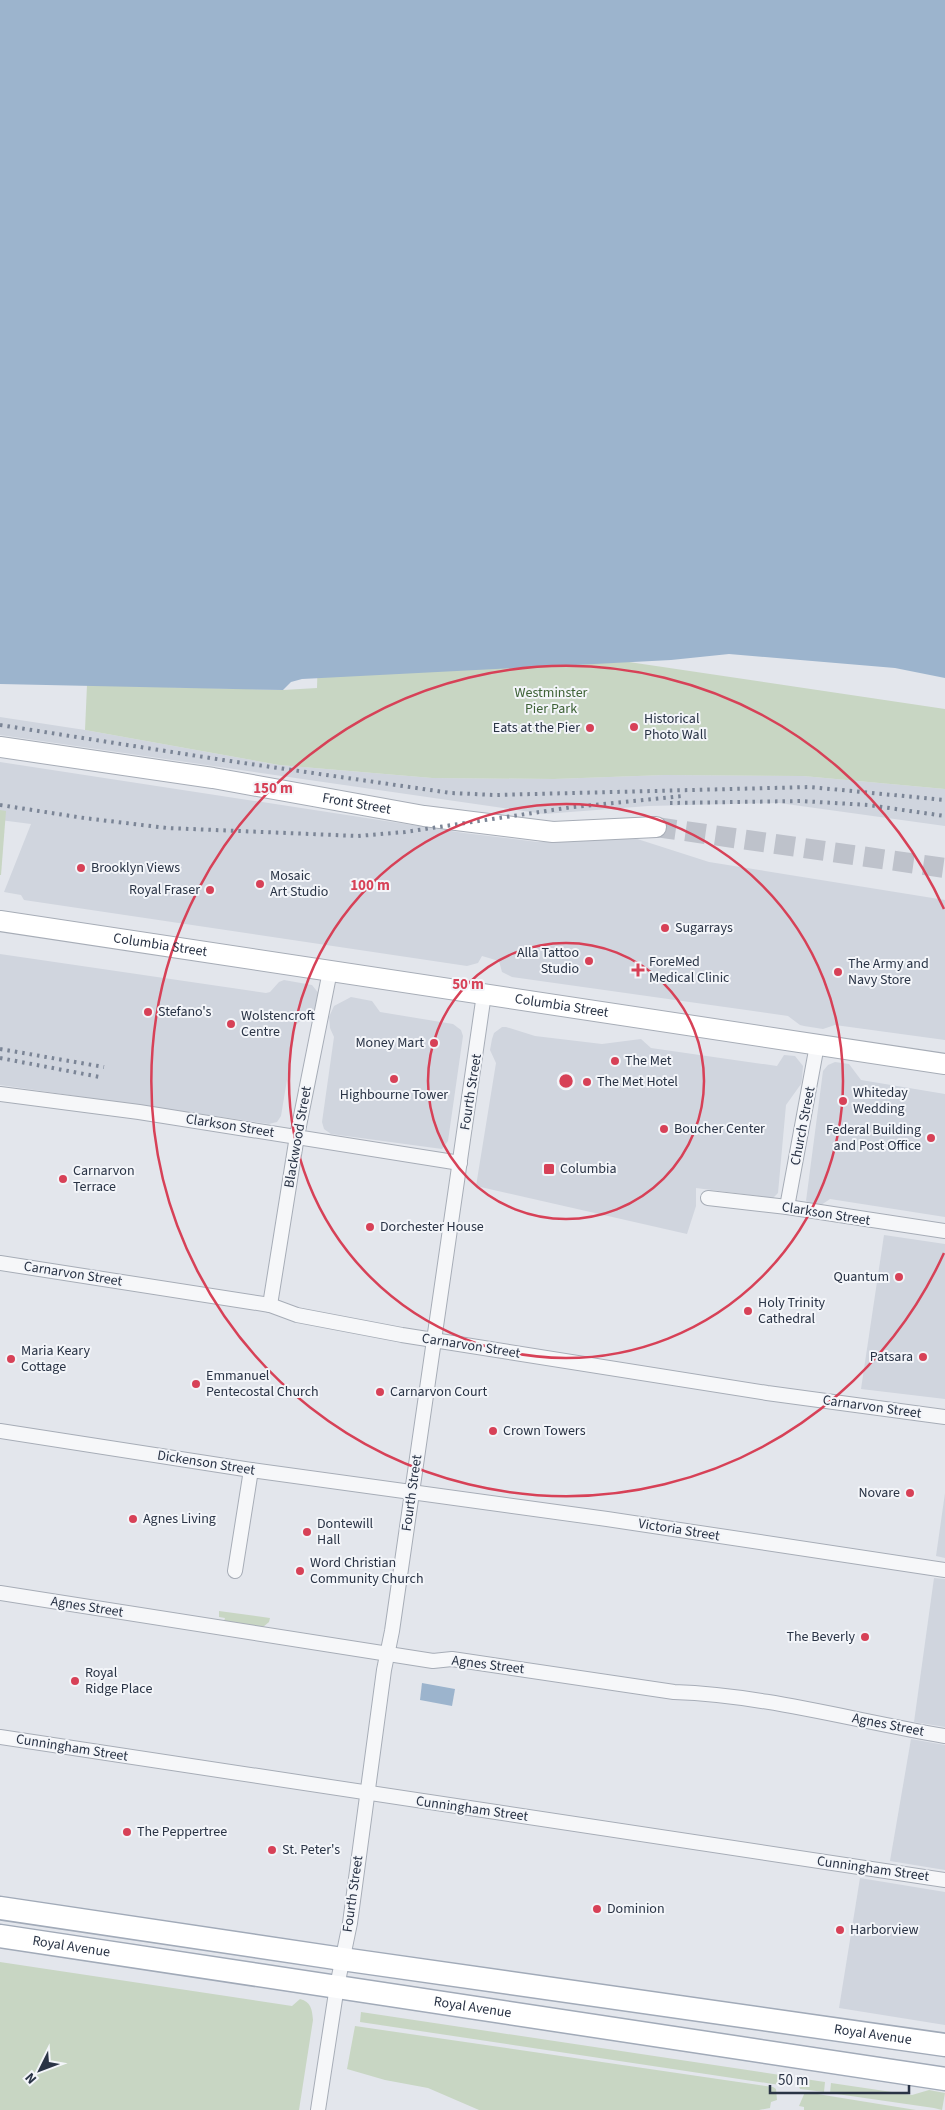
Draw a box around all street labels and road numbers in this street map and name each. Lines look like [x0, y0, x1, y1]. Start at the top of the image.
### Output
street label: Front Street [321, 788, 393, 820]
street label: Columbia Street [112, 928, 209, 962]
street label: Columbia Street [513, 989, 610, 1023]
street label: Fourth Street [455, 1052, 487, 1132]
street label: Blackwood Street [279, 1084, 317, 1189]
street label: Church Street [786, 1085, 820, 1167]
street label: Clarkson Street [184, 1109, 276, 1143]
street label: Clarkson Street [780, 1197, 872, 1231]
street label: Carnarvon Street [22, 1256, 124, 1292]
street label: Carnarvon Street [420, 1328, 522, 1364]
street label: Carnarvon Street [821, 1390, 923, 1424]
street label: Dickenson Street [156, 1445, 257, 1481]
street label: Fourth Street [397, 1453, 427, 1533]
street label: Victoria Street [637, 1514, 721, 1546]
street label: Agnes Street [49, 1591, 125, 1623]
street label: Agnes Street [451, 1651, 526, 1679]
street label: Agnes Street [850, 1708, 926, 1742]
street label: Cunningham Street [15, 1729, 130, 1767]
street label: Cunningham Street [415, 1791, 530, 1827]
street label: Cunningham Street [816, 1851, 931, 1887]
street label: Fourth Street [338, 1854, 368, 1934]
street label: Royal Avenue [31, 1931, 111, 1963]
street label: Royal Avenue [432, 1992, 513, 2023]
street label: Royal Avenue [833, 2019, 913, 2050]

